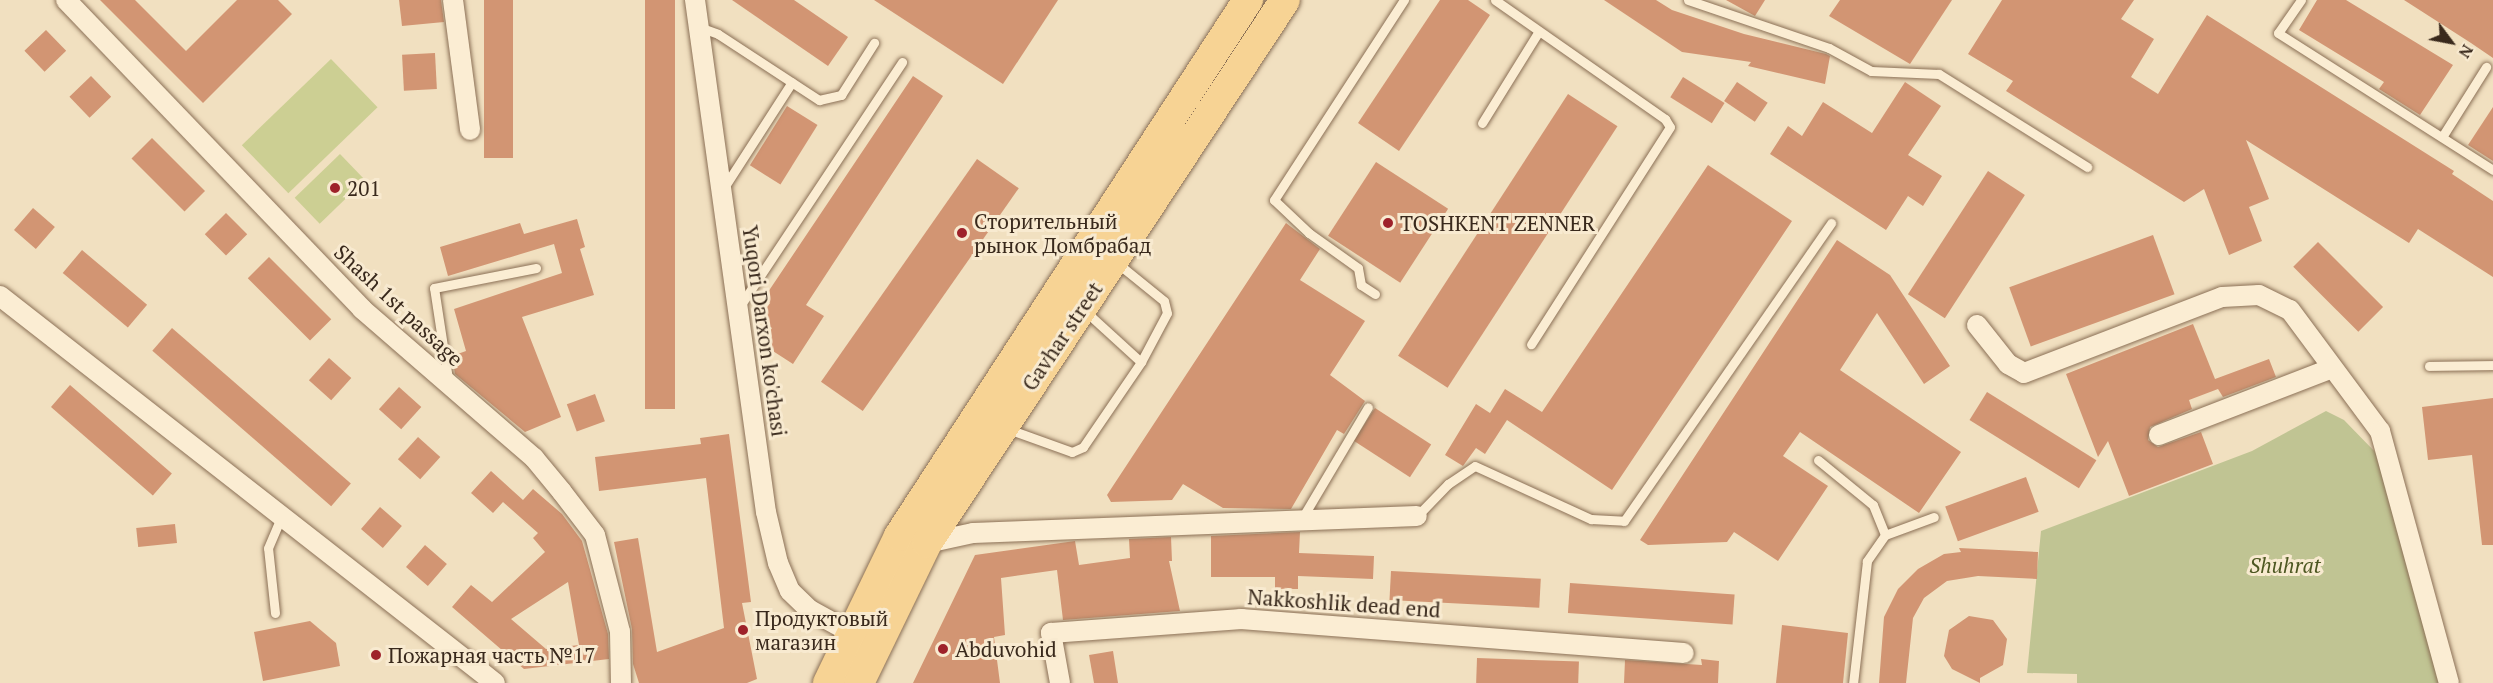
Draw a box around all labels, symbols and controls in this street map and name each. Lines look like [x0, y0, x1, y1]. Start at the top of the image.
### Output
north arrow [2421, 12, 2481, 72]
text: N [2454, 41, 2479, 63]
place label: 201 [347, 175, 381, 201]
marker: 201 [328, 181, 342, 195]
place label: Сторительный рынок Домбрабад [974, 208, 1151, 258]
place label: TOSHKENT ZENNER [1400, 210, 1595, 236]
marker: TOSHKENT ZENNER [1381, 216, 1395, 230]
street label: Yuqori Darxon ko'chasi [738, 224, 792, 438]
marker: Сторительный рынок Домбрабад [955, 226, 969, 240]
street label: Shаsh 1st passage [329, 239, 469, 371]
street label: Gavhar street [1016, 277, 1108, 395]
park label: Shuhrat [2249, 552, 2321, 578]
street label: Nakkoshlik dead end [1247, 584, 1441, 622]
place label: Продуктовый магазин [755, 605, 888, 655]
marker: Продуктовый магазин [736, 623, 750, 637]
place label: Abduvohid [955, 636, 1057, 662]
place label: Пожарная часть №17 [388, 642, 596, 668]
marker: Abduvohid [936, 642, 950, 656]
marker: Пожарная часть №17 [369, 648, 383, 662]

